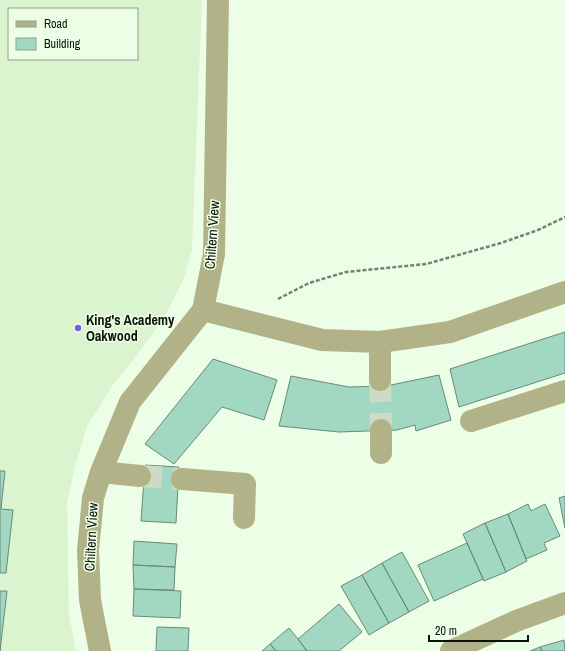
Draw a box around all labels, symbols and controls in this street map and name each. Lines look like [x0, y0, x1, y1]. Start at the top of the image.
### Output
legend [8, 8, 138, 60]
text: Road [44, 16, 68, 32]
text: Building [44, 36, 81, 52]
street label: Chiltern View [201, 199, 223, 270]
place label: King's Academy Oakwood [86, 311, 175, 345]
marker: King's Academy Oakwood [73, 323, 83, 333]
street label: Chiltern View [80, 502, 102, 572]
scale bar [429, 617, 528, 643]
text: 20 m [435, 623, 457, 639]

